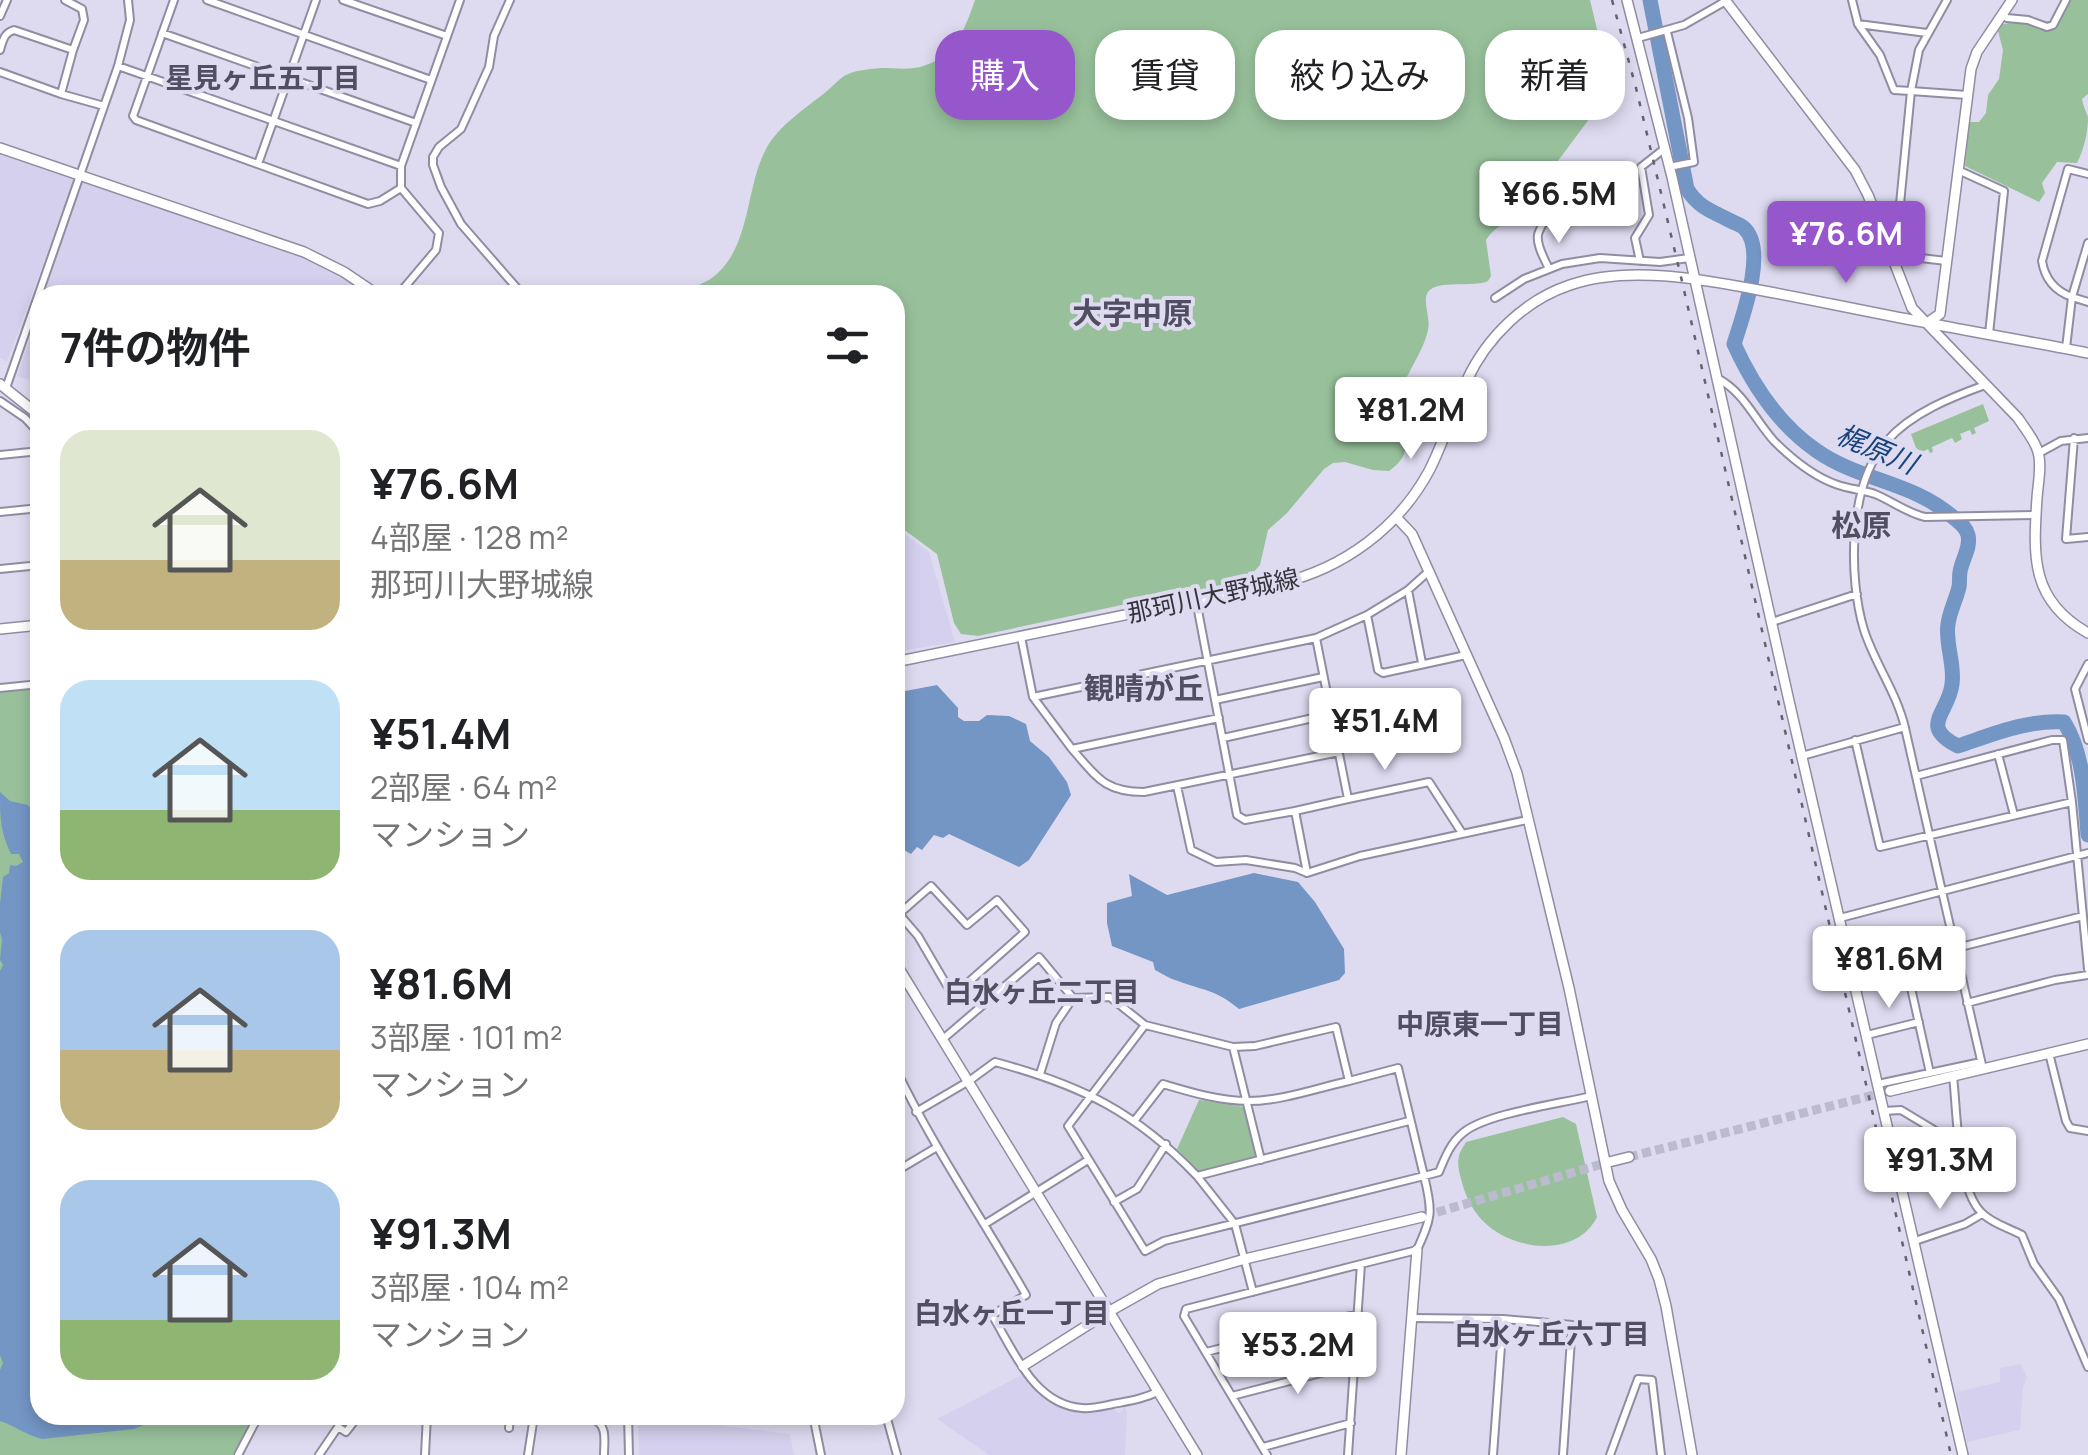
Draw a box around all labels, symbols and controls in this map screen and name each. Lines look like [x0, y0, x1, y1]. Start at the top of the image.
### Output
chip: 購入 [935, 30, 1075, 120]
chip: 賃貸 [1095, 30, 1235, 120]
chip: 絞り込み [1255, 30, 1465, 120]
chip: 新着 [1485, 30, 1625, 120]
district label: 星見ヶ丘五丁目 [165, 58, 361, 96]
pin: ¥66.5M [1478, 161, 1640, 246]
text: ¥66.5M [1501, 171, 1617, 215]
pin: ¥76.6M [1765, 201, 1927, 286]
text: ¥76.6M [1789, 211, 1903, 255]
district label: 大字中原 [1072, 292, 1192, 333]
text: 7件の物件 [60, 318, 250, 376]
icon: filters [820, 318, 875, 373]
pin: ¥81.2M [1330, 377, 1492, 462]
text: ¥81.2M [1357, 387, 1465, 431]
water label: 梶原川 [1831, 414, 1926, 483]
text: ¥76.6M [370, 454, 519, 512]
icon: home [140, 470, 260, 590]
district label: 松原 [1831, 504, 1891, 545]
text: 4部屋 · 128 m² [370, 515, 569, 559]
street label: 那珂川大野城線 [1124, 560, 1302, 630]
text: 那珂川大野城線 [370, 562, 594, 606]
district label: 観晴が丘 [1084, 667, 1204, 708]
pin: ¥51.4M [1304, 688, 1466, 773]
text: ¥51.4M [1331, 698, 1439, 742]
text: ¥51.4M [370, 704, 511, 762]
icon: home [140, 720, 260, 840]
text: 2部屋 · 64 m² [370, 765, 557, 809]
text: マンション [370, 812, 530, 856]
pin: ¥81.6M [1808, 926, 1970, 1011]
text: ¥81.6M [1835, 936, 1943, 980]
text: ¥81.6M [370, 954, 513, 1012]
icon: home [140, 970, 260, 1090]
district label: 白水ヶ丘二丁目 [944, 972, 1140, 1010]
district label: 中原東一丁目 [1396, 1004, 1564, 1042]
text: 3部屋 · 101 m² [370, 1015, 563, 1059]
text: マンション [370, 1062, 530, 1106]
pin: ¥91.3M [1859, 1127, 2021, 1212]
text: ¥91.3M [1886, 1137, 1994, 1181]
text: ¥91.3M [370, 1204, 512, 1262]
icon: home [140, 1220, 260, 1340]
text: 3部屋 · 104 m² [370, 1265, 569, 1309]
district label: 白水ヶ丘一丁目 [914, 1293, 1110, 1331]
text: マンション [370, 1312, 530, 1356]
pin: ¥53.2M [1217, 1312, 1379, 1397]
district label: 白水ヶ丘六丁目 [1454, 1314, 1650, 1352]
text: ¥53.2M [1241, 1322, 1355, 1366]

